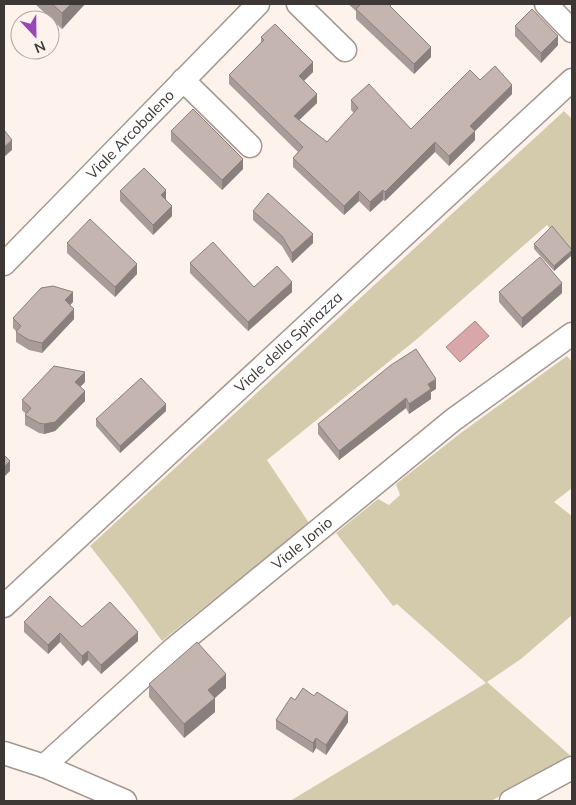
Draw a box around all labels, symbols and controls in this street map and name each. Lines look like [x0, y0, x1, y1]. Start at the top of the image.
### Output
north arrow [10, 10, 60, 60]
text: N [32, 37, 48, 57]
street label: Viale Arcobaleno [82, 85, 178, 183]
street label: Viale della Spinazza [230, 287, 346, 397]
street label: Viale Jonio [268, 513, 336, 574]

